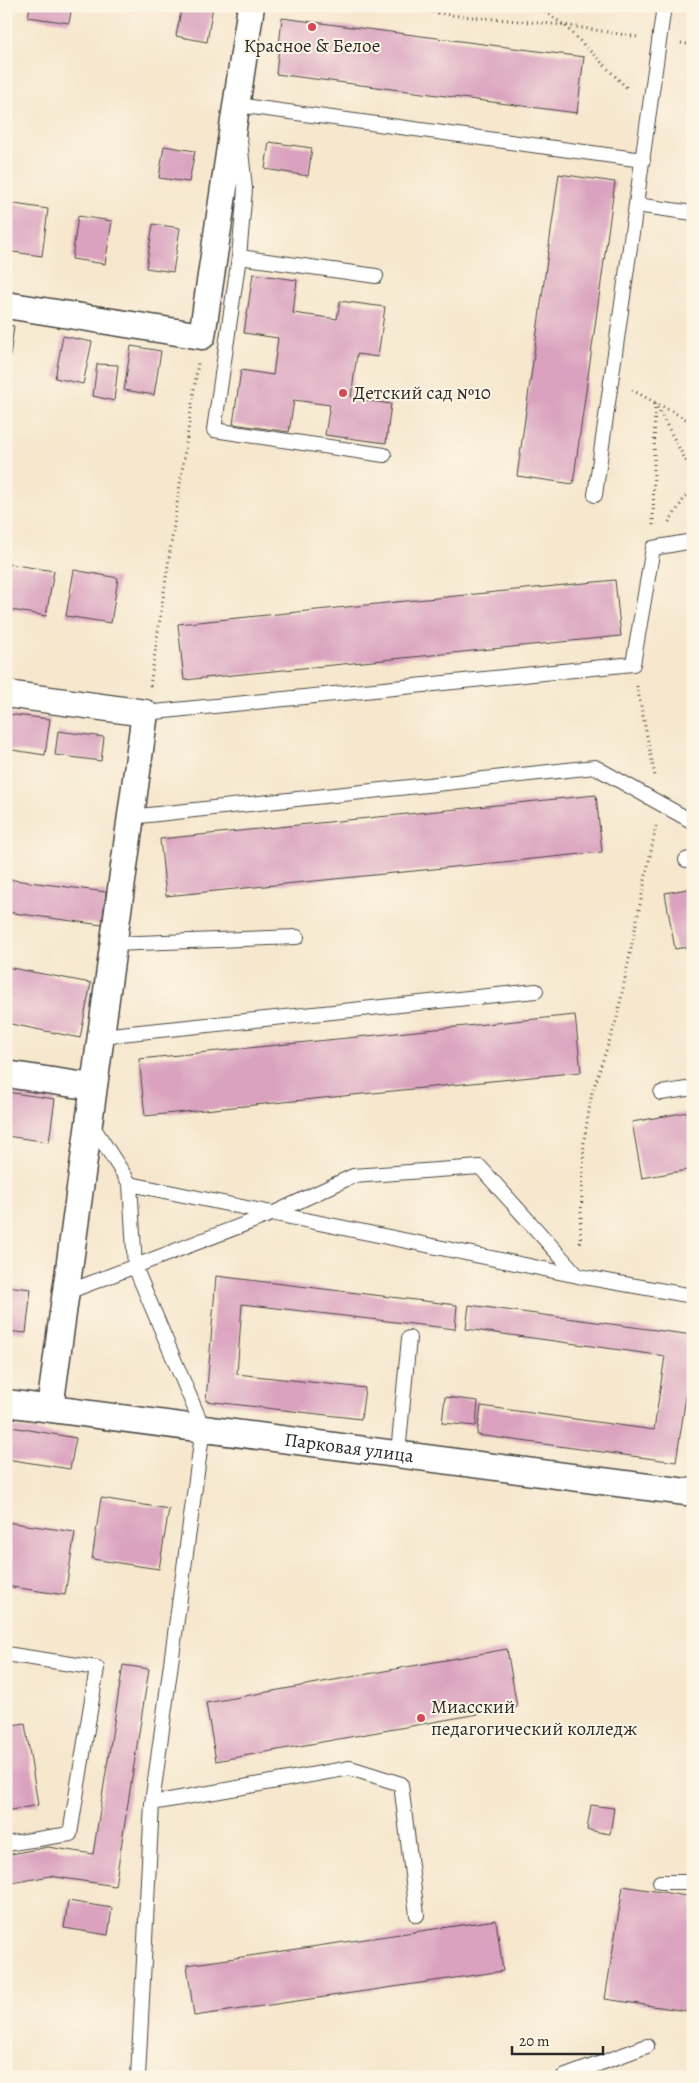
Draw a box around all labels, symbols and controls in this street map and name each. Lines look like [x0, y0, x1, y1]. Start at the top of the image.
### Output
marker: Красное & Белое [306, 21, 318, 33]
place label: Красное & Белое [244, 33, 380, 59]
place label: Детский сад №10 [353, 380, 491, 406]
marker: Детский сад №10 [337, 387, 349, 399]
street label: Парковая улица [283, 1427, 416, 1469]
place label: Миасский педагогический колледж [431, 1694, 637, 1742]
marker: Миасский педагогический колледж [415, 1712, 427, 1724]
scale bar [512, 2023, 603, 2055]
text: 20 m [519, 2031, 550, 2051]

